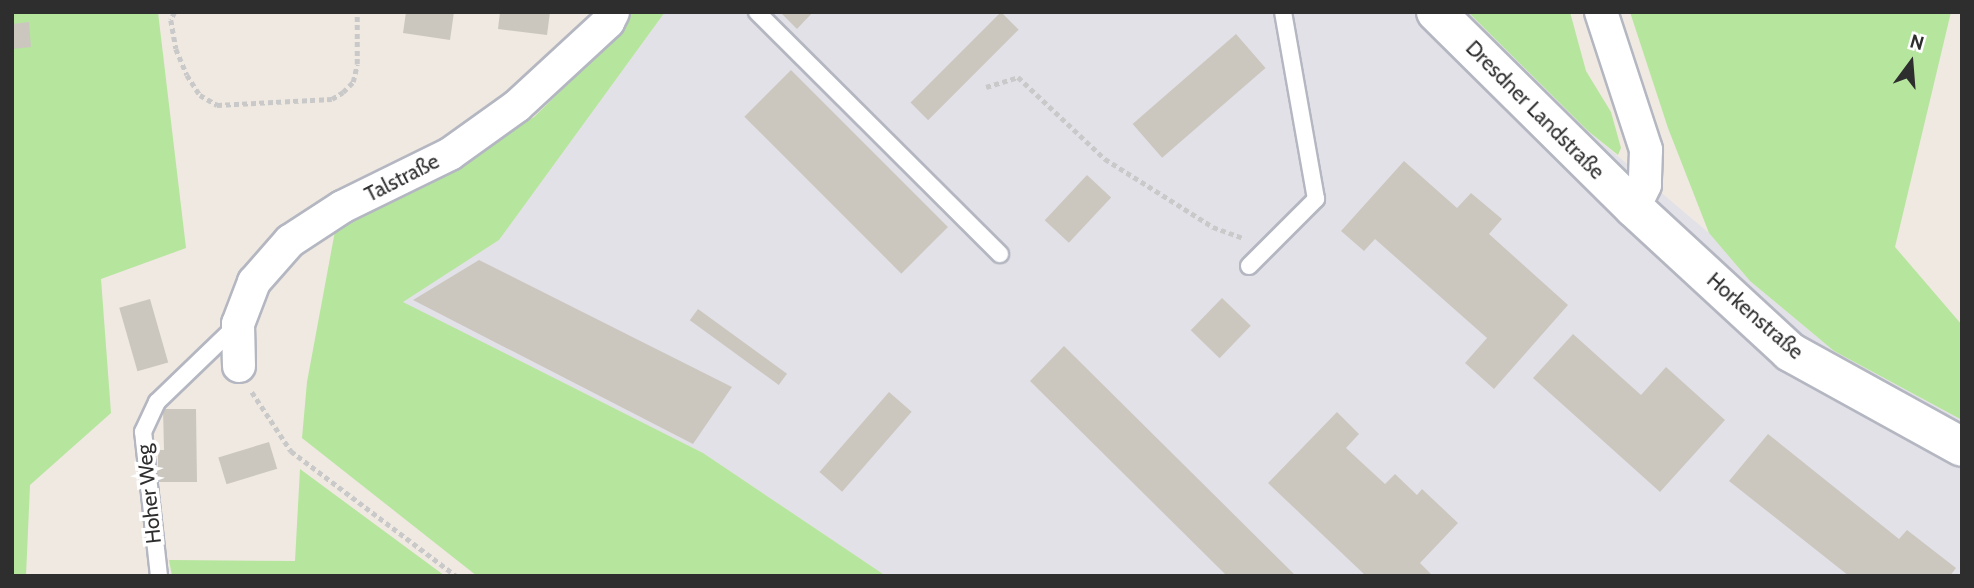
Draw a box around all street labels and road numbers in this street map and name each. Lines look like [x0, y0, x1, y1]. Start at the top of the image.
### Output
street label: Dresdner Landstraße [1460, 35, 1610, 185]
street label: Talstraße [361, 149, 443, 207]
street label: Horkenstraße [1702, 267, 1808, 365]
street label: Hoher Weg [131, 443, 167, 545]

